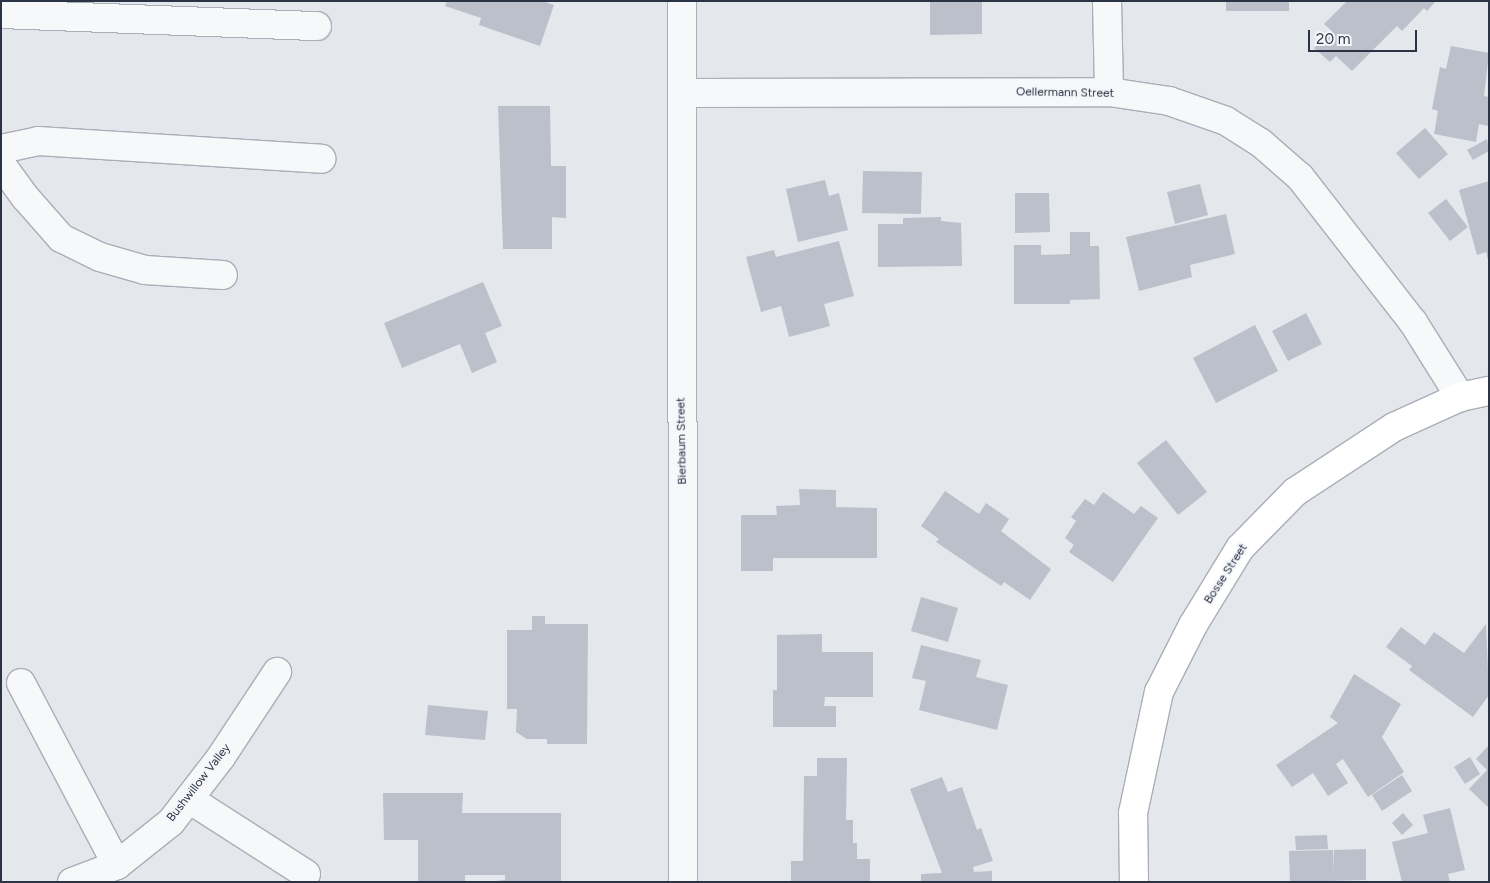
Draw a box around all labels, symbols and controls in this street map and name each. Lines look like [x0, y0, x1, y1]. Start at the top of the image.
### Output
scale bar [1310, 20, 1419, 52]
text: 20 m [1316, 30, 1350, 48]
street label: Oellermann Street [1016, 85, 1114, 101]
street label: Bierbaum Street [674, 397, 690, 485]
street label: Bosse Street [1201, 541, 1251, 607]
street label: Bushwillow Valley [164, 741, 234, 825]

